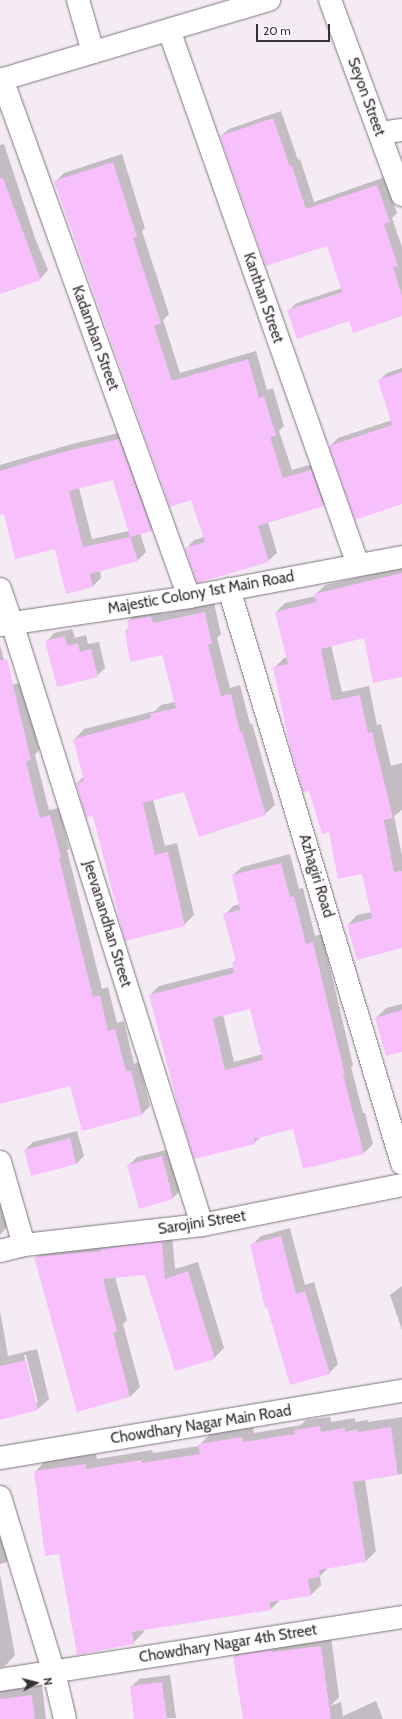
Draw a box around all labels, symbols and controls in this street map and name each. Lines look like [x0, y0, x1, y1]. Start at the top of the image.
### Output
scale bar [258, 16, 332, 42]
text: 20 m [263, 23, 291, 38]
street label: Seyon Street [343, 55, 389, 139]
street label: Kanthan Street [239, 250, 287, 346]
street label: Kadamban Street [68, 283, 122, 393]
street label: Majestic Colony 1st Main Road [106, 568, 296, 618]
street label: Azhagiri Road [295, 832, 337, 920]
street label: Jeevanandhan Street [79, 859, 135, 989]
street label: Sarojini Street [157, 1207, 247, 1239]
street label: Chowdhary Nagar Main Road [109, 1402, 293, 1448]
street label: Chowdhary Nagar 4th Street [138, 1621, 318, 1667]
north arrow [16, 1663, 56, 1703]
text: N [40, 1677, 55, 1686]

